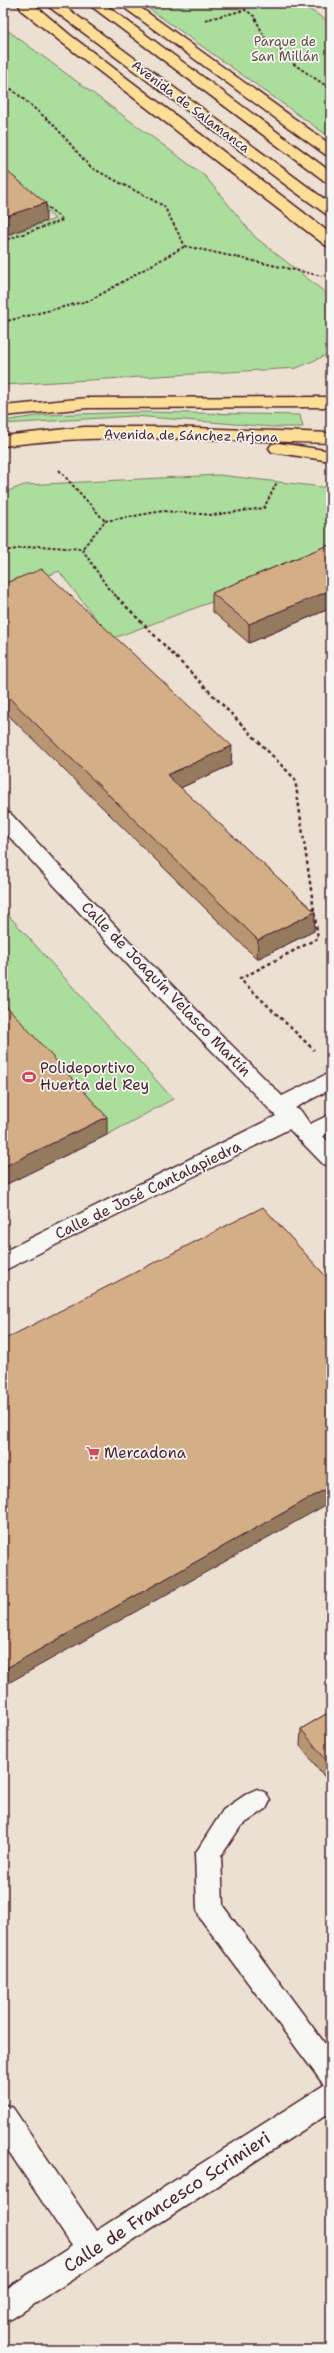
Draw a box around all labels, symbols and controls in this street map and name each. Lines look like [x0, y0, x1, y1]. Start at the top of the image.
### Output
park label: Parque de San Millán [251, 33, 319, 65]
street label: Avenida de Salamanca [128, 56, 253, 156]
street label: Avenida de Sánchez Arjona [104, 425, 278, 446]
street label: Calle de Joaquín Velasco Martín [77, 897, 255, 1081]
place label: Polideportivo Huerta del Rey [40, 1058, 149, 1095]
sports icon: Polideportivo Huerta del Rey [21, 1069, 37, 1085]
street label: Calle de José Cantalapiedra [52, 1136, 245, 1244]
place label: Mercadona [104, 1443, 187, 1463]
supermarket icon: Mercadona [85, 1445, 101, 1461]
street label: Calle de Francesco Scrimieri [59, 2126, 275, 2278]

